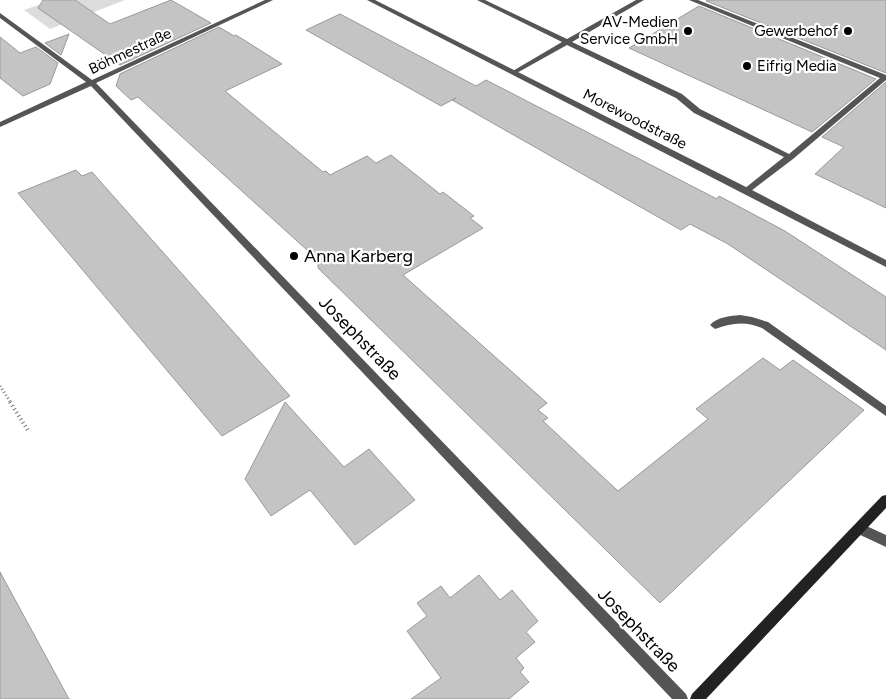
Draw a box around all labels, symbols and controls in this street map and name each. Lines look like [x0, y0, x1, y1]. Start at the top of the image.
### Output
place label: AV-Medien Service GmbH [580, 13, 678, 48]
place label: Gewerbehof [754, 22, 838, 40]
street label: Böhmestraße [86, 24, 174, 78]
marker: AV-Medien Service GmbH [682, 25, 694, 37]
marker: Gewerbehof [842, 25, 854, 37]
place label: Eifrig Media [757, 57, 837, 75]
marker: Eifrig Media [741, 60, 753, 72]
street label: Morewoodstraße [580, 85, 690, 153]
place label: Anna Karberg [304, 245, 413, 267]
marker: Anna Karberg [288, 250, 300, 262]
street label: Josephstraße [314, 291, 406, 385]
street label: Josephstraße [593, 583, 685, 677]

